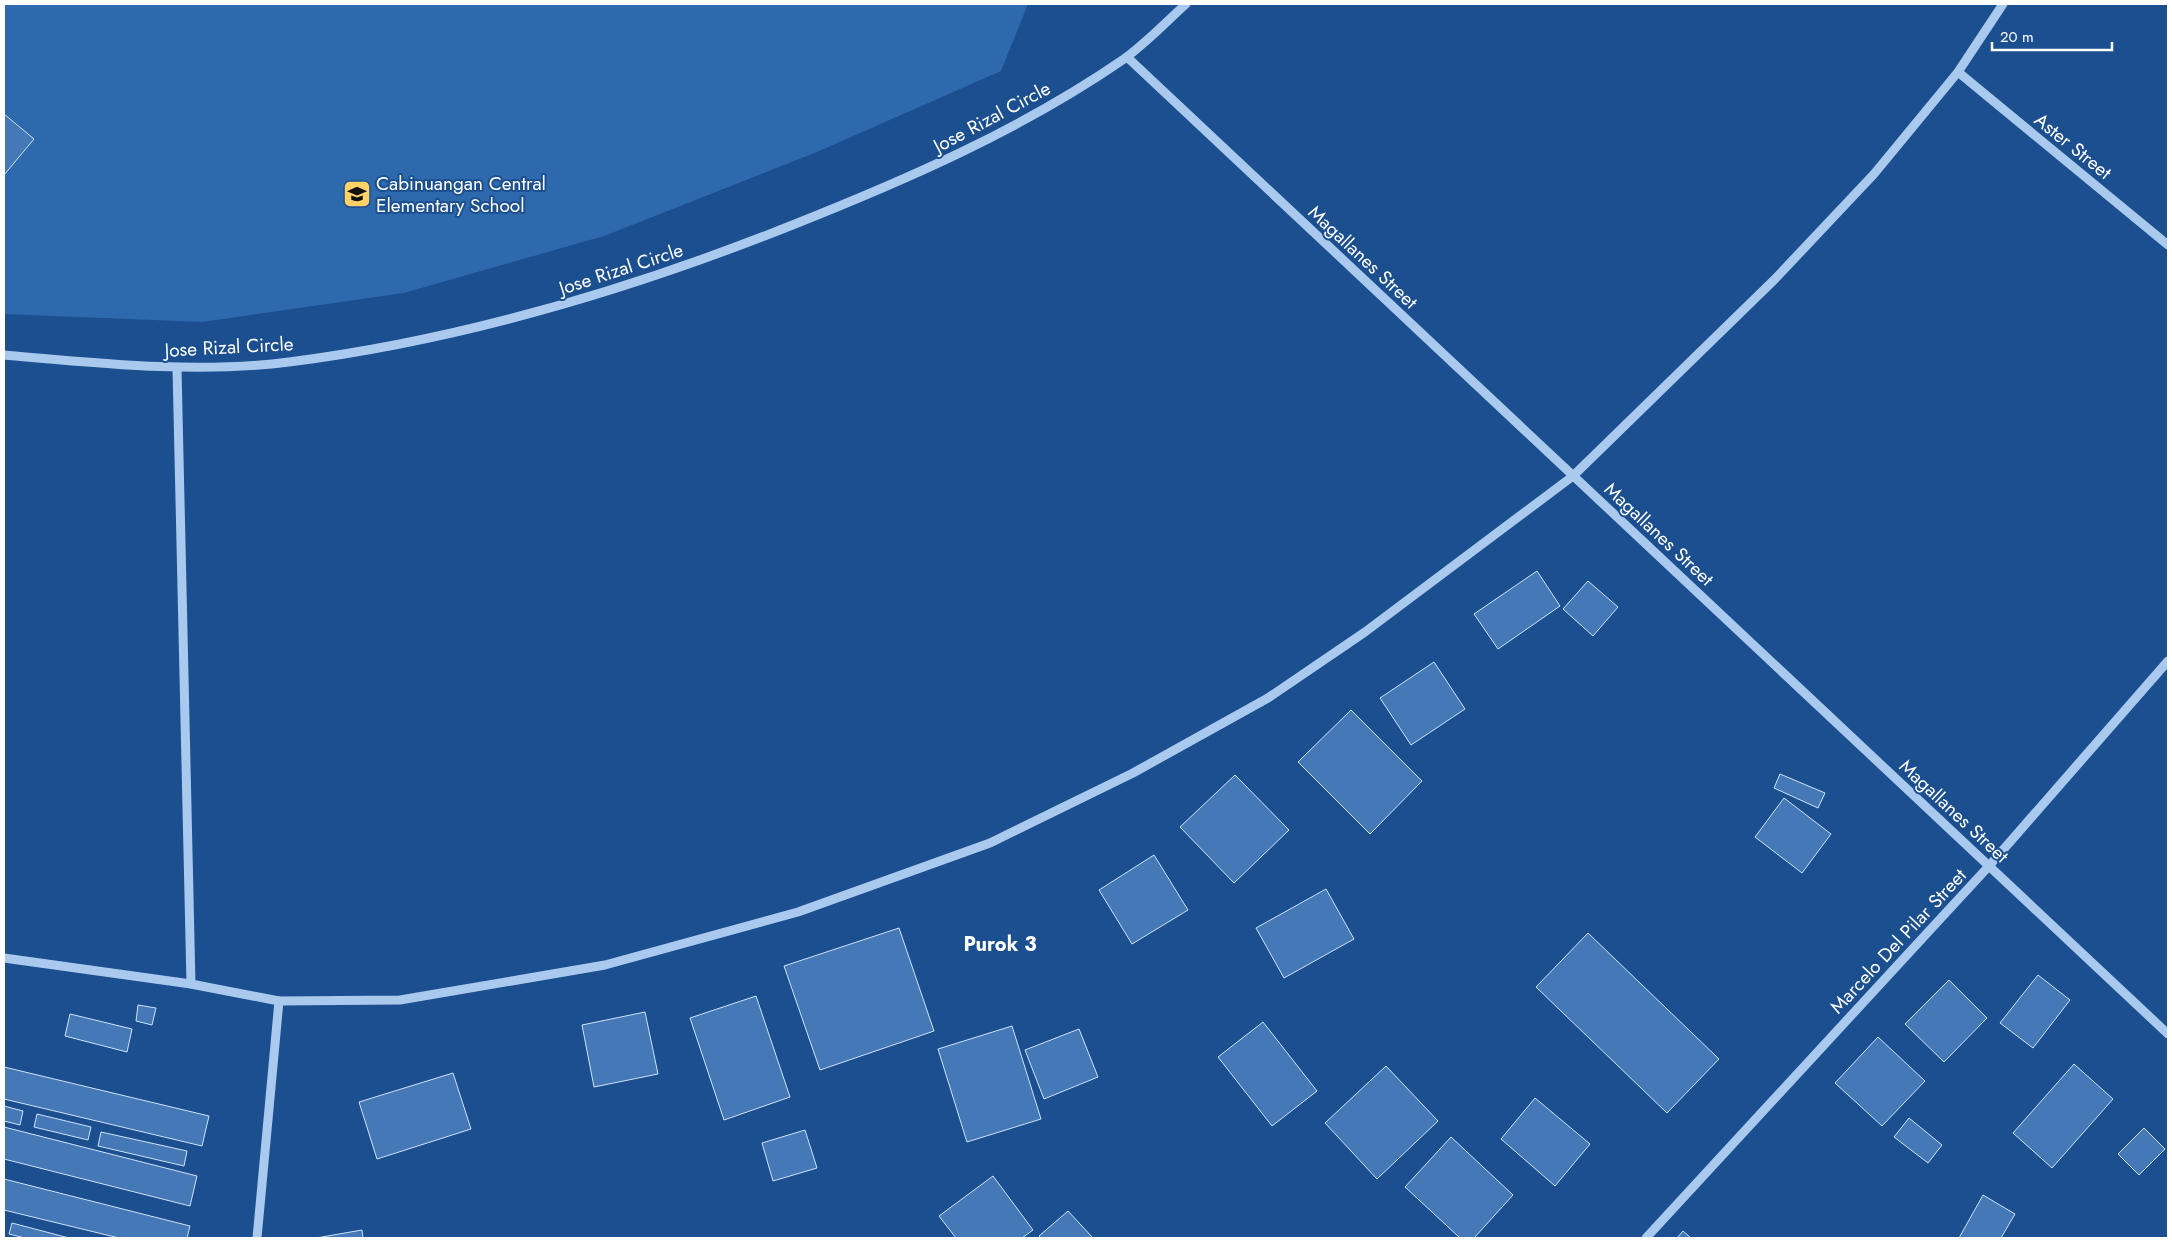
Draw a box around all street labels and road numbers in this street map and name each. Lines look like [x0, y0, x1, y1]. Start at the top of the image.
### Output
street label: Jose Rizal Circle [926, 75, 1055, 161]
street label: Aster Street [2029, 107, 2118, 186]
street label: Magallanes Street [1302, 199, 1424, 315]
street label: Jose Rizal Circle [553, 236, 687, 303]
street label: Jose Rizal Circle [161, 330, 294, 364]
street label: Magallanes Street [1598, 476, 1720, 592]
street label: Magallanes Street [1893, 753, 2015, 869]
street label: Marcelo Del Pilar Street [1824, 862, 1973, 1019]

